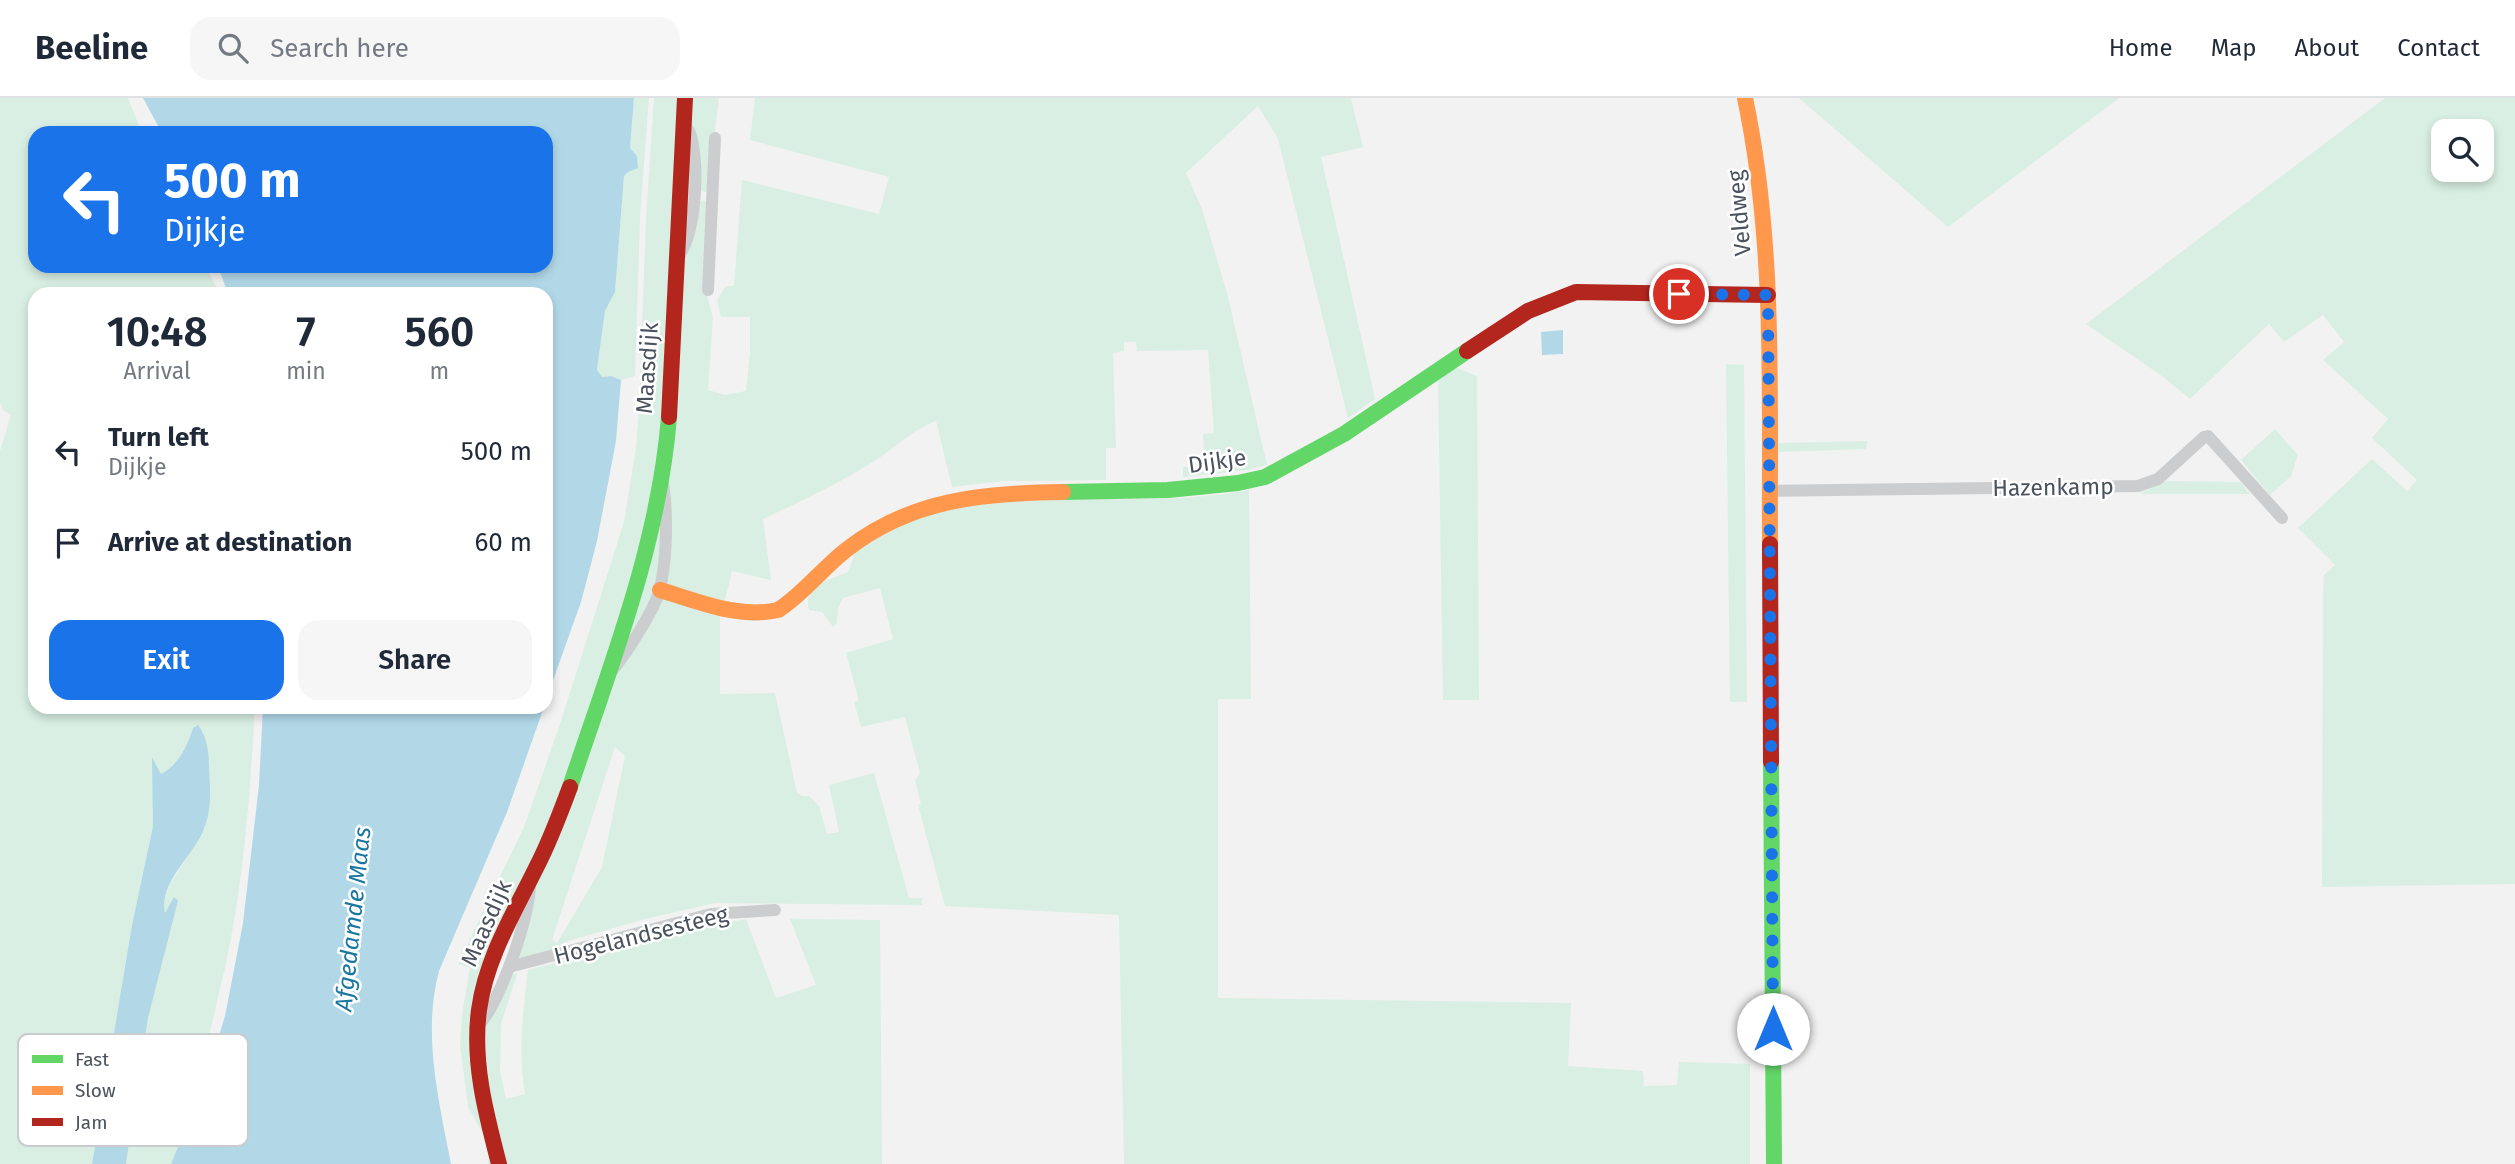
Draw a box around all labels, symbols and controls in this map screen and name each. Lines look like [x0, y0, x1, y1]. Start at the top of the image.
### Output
search box [190, 17, 680, 80]
text: Beeline [35, 28, 148, 68]
icon: search [214, 29, 252, 67]
text: Search here [270, 33, 409, 64]
text: Home [2109, 34, 2173, 62]
text: Map [2211, 34, 2257, 62]
text: About [2295, 34, 2359, 62]
text: Contact [2397, 34, 2480, 62]
map controls [2431, 119, 2494, 182]
button: search [2431, 119, 2494, 182]
text: 500 m [164, 151, 301, 210]
icon: left [49, 154, 140, 245]
street label: Veldweg [1721, 169, 1757, 257]
text: Dijkje [164, 211, 245, 249]
pin [1649, 264, 1709, 324]
icon: arrive [1660, 275, 1698, 313]
text: 10:48 [107, 307, 208, 357]
text: 7 [296, 307, 316, 357]
text: 560 [405, 307, 474, 357]
street label: Maasdijk [630, 321, 664, 415]
text: Arrival [123, 357, 191, 385]
text: min [286, 357, 326, 385]
text: m [430, 357, 449, 385]
text: Turn left [108, 422, 209, 453]
icon: left [49, 433, 87, 471]
text: 500 m [461, 436, 532, 467]
street label: Dijkje [1186, 443, 1248, 479]
text: Dijkje [108, 453, 167, 481]
street label: Hazenkamp [1992, 472, 2114, 502]
icon: arrive [49, 524, 87, 562]
text: Arrive at destination [108, 527, 352, 558]
text: 60 m [474, 527, 532, 558]
button: Exit [49, 620, 284, 700]
button: Share [298, 620, 532, 700]
water label: Afgedamde Maas [329, 825, 377, 1014]
street label: Maasdijk [455, 875, 518, 971]
street label: Hogelandsesteeg [551, 900, 731, 970]
position arrow [1736, 992, 1810, 1066]
legend [18, 1034, 248, 1146]
text: Fast [75, 1048, 109, 1071]
text: Slow [75, 1079, 116, 1102]
text: Jam [75, 1111, 107, 1134]

